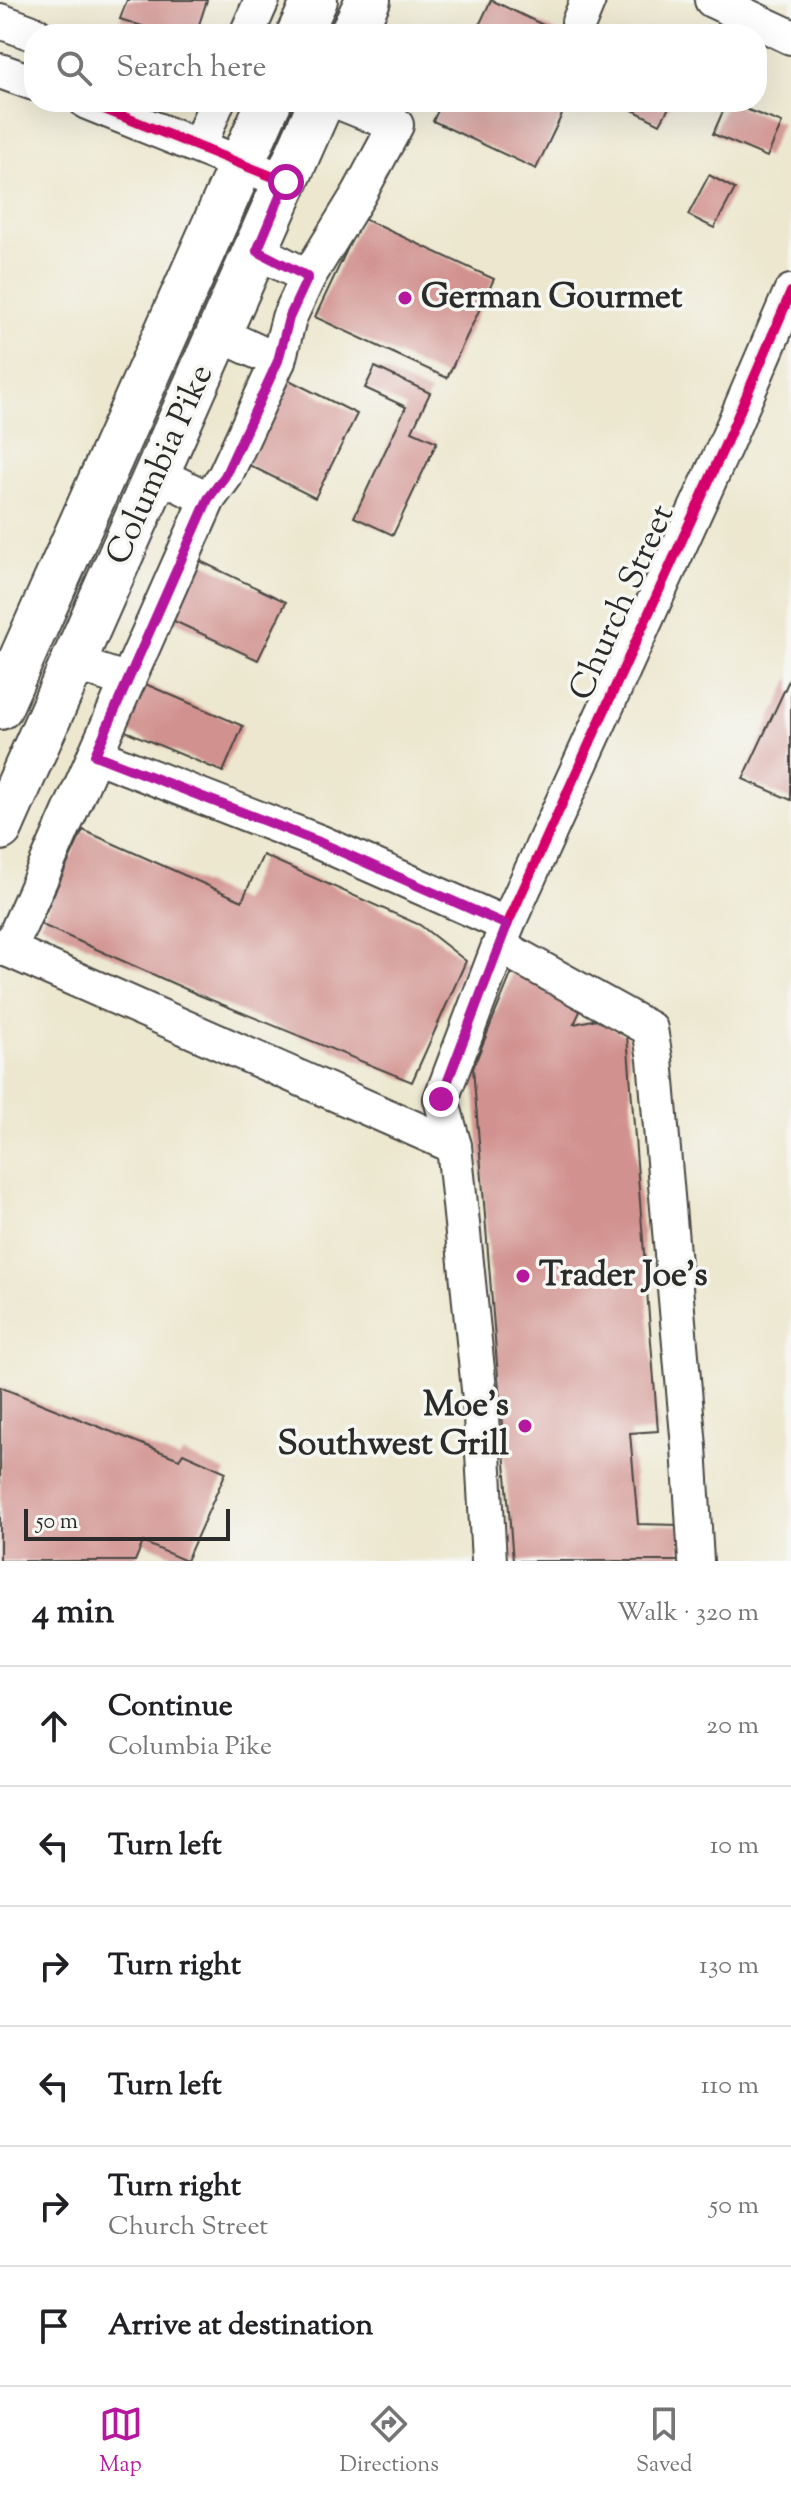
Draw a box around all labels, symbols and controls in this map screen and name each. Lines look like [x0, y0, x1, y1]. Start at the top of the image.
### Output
search box [24, 24, 767, 112]
icon: search [52, 46, 96, 90]
text: Search here [116, 47, 266, 90]
route start [268, 164, 304, 200]
place label: German Gourmet [421, 274, 683, 323]
marker: German Gourmet [396, 289, 414, 307]
street label: Columbia Pike [95, 357, 227, 573]
street label: Church Street [558, 497, 688, 709]
route end [423, 1081, 459, 1117]
place label: Trader Joe's [539, 1252, 708, 1301]
marker: Trader Joe's [514, 1267, 532, 1285]
place label: Moe's Southwest Grill [278, 1382, 510, 1470]
marker: Moe's Southwest Grill [516, 1417, 534, 1435]
scale bar [24, 1505, 230, 1541]
text: 50 m [36, 1507, 78, 1539]
text: 4 min [32, 1589, 114, 1638]
text: Walk · 320 m [617, 1595, 759, 1632]
text: Continue [108, 1686, 233, 1729]
icon: ahead [32, 1704, 76, 1748]
text: 20 m [706, 1708, 759, 1745]
text: Columbia Pike [108, 1729, 272, 1766]
icon: left [32, 1824, 76, 1868]
text: Turn left [108, 1825, 222, 1868]
text: 10 m [710, 1828, 759, 1865]
icon: right [32, 1944, 76, 1988]
text: Turn right [108, 1945, 241, 1988]
text: 130 m [699, 1948, 759, 1985]
icon: left [32, 2064, 76, 2108]
text: Turn left [108, 2065, 222, 2108]
text: 110 m [701, 2068, 759, 2105]
text: Turn right [108, 2166, 241, 2209]
icon: right [32, 2184, 76, 2228]
text: 50 m [709, 2188, 759, 2225]
text: Church Street [108, 2209, 268, 2246]
icon: arrive [32, 2304, 76, 2348]
text: Arrive at destination [108, 2305, 373, 2348]
tab: Map [99, 2402, 143, 2482]
tab: Directions [340, 2402, 439, 2482]
tab: Saved [636, 2402, 692, 2482]

